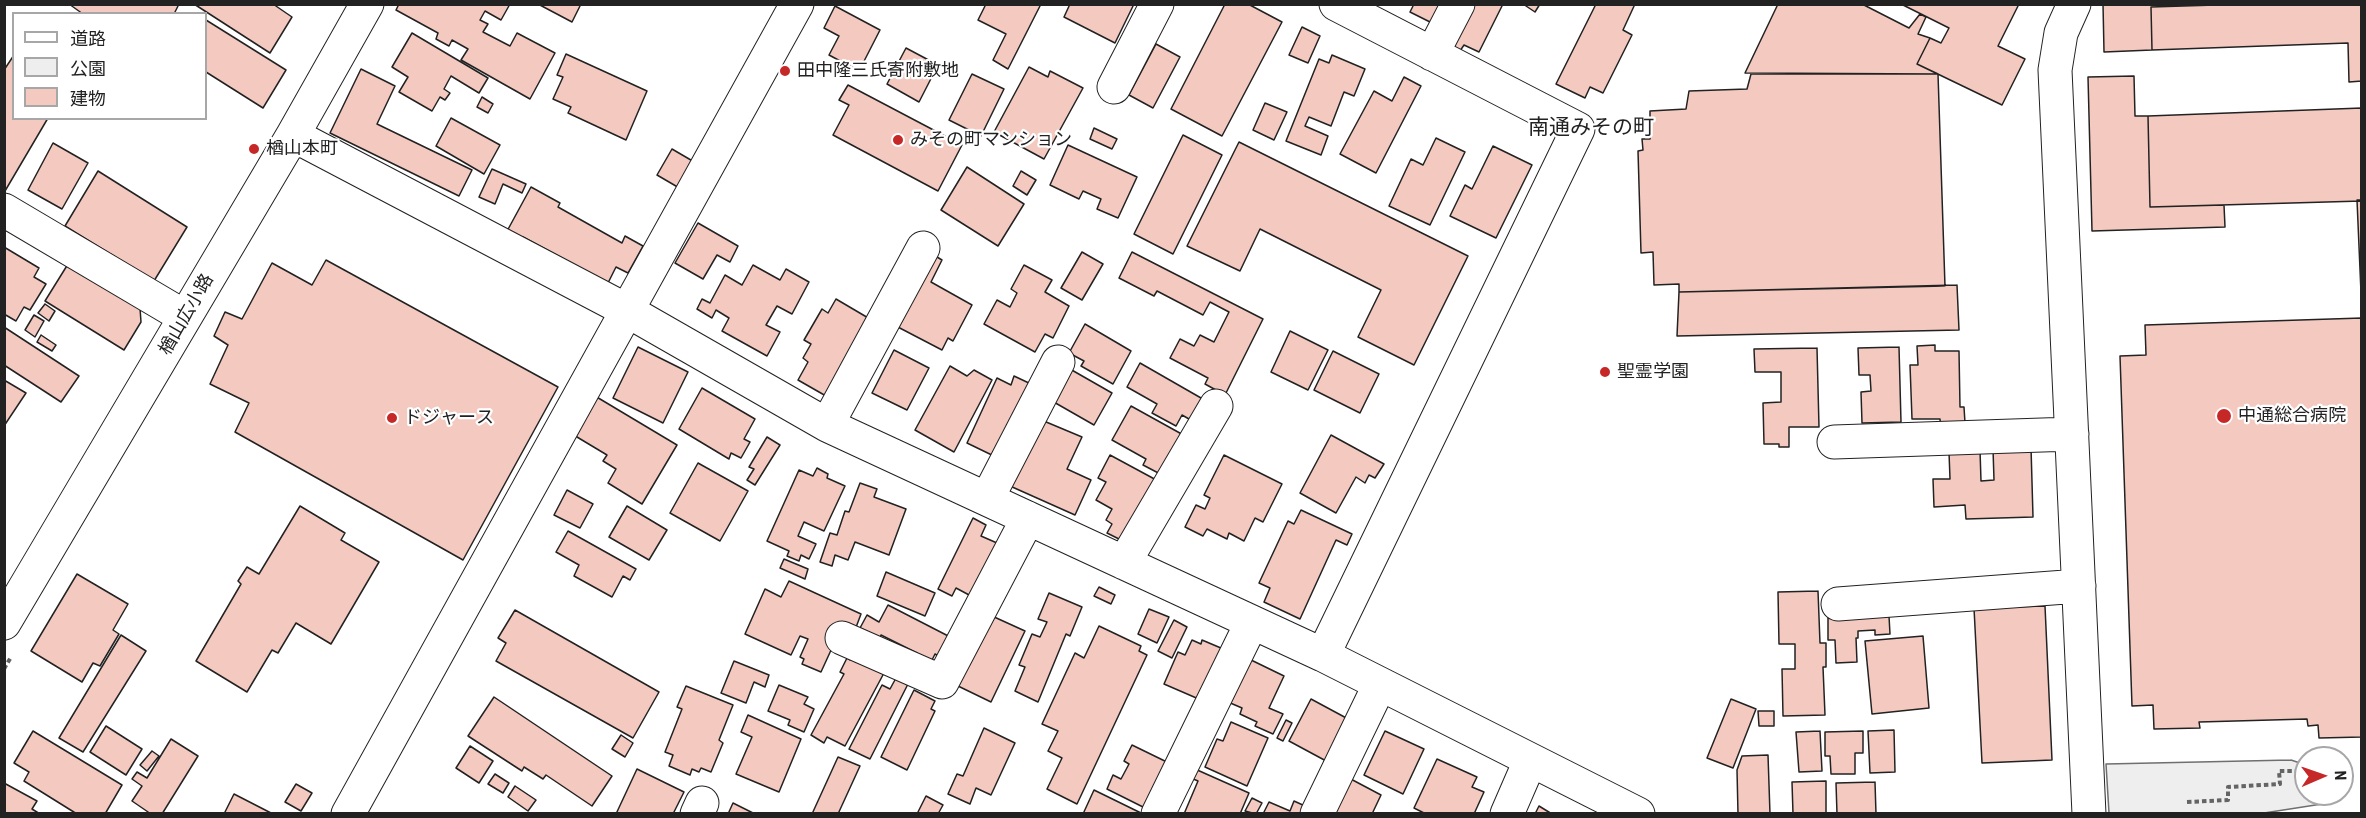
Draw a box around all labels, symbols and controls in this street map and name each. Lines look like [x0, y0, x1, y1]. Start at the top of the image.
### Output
legend [12, 12, 207, 120]
text: 道路 [70, 28, 106, 49]
text: 公園 [70, 58, 106, 79]
place label: 田中隆三氏寄附敷地 [797, 60, 959, 82]
marker: 田中隆三氏寄附敷地 [778, 64, 792, 78]
text: 建物 [70, 88, 106, 109]
district label: 南通みその町 [1528, 116, 1654, 142]
place label: みその町マンション [910, 129, 1072, 151]
marker: みその町マンション [891, 133, 905, 147]
place label: 楢山本町 [266, 138, 338, 160]
marker: 楢山本町 [247, 142, 261, 156]
street label: 楢山広小路 [155, 271, 219, 359]
place label: 聖霊学園 [1617, 361, 1689, 383]
marker: 聖霊学園 [1598, 365, 1612, 379]
place label: 中通総合病院 [2238, 405, 2346, 427]
place label: ドジャース [404, 407, 494, 429]
marker: 中通総合病院 [2215, 407, 2233, 425]
marker: ドジャース [385, 411, 399, 425]
north arrow [2294, 746, 2354, 806]
text: N [2331, 770, 2350, 781]

